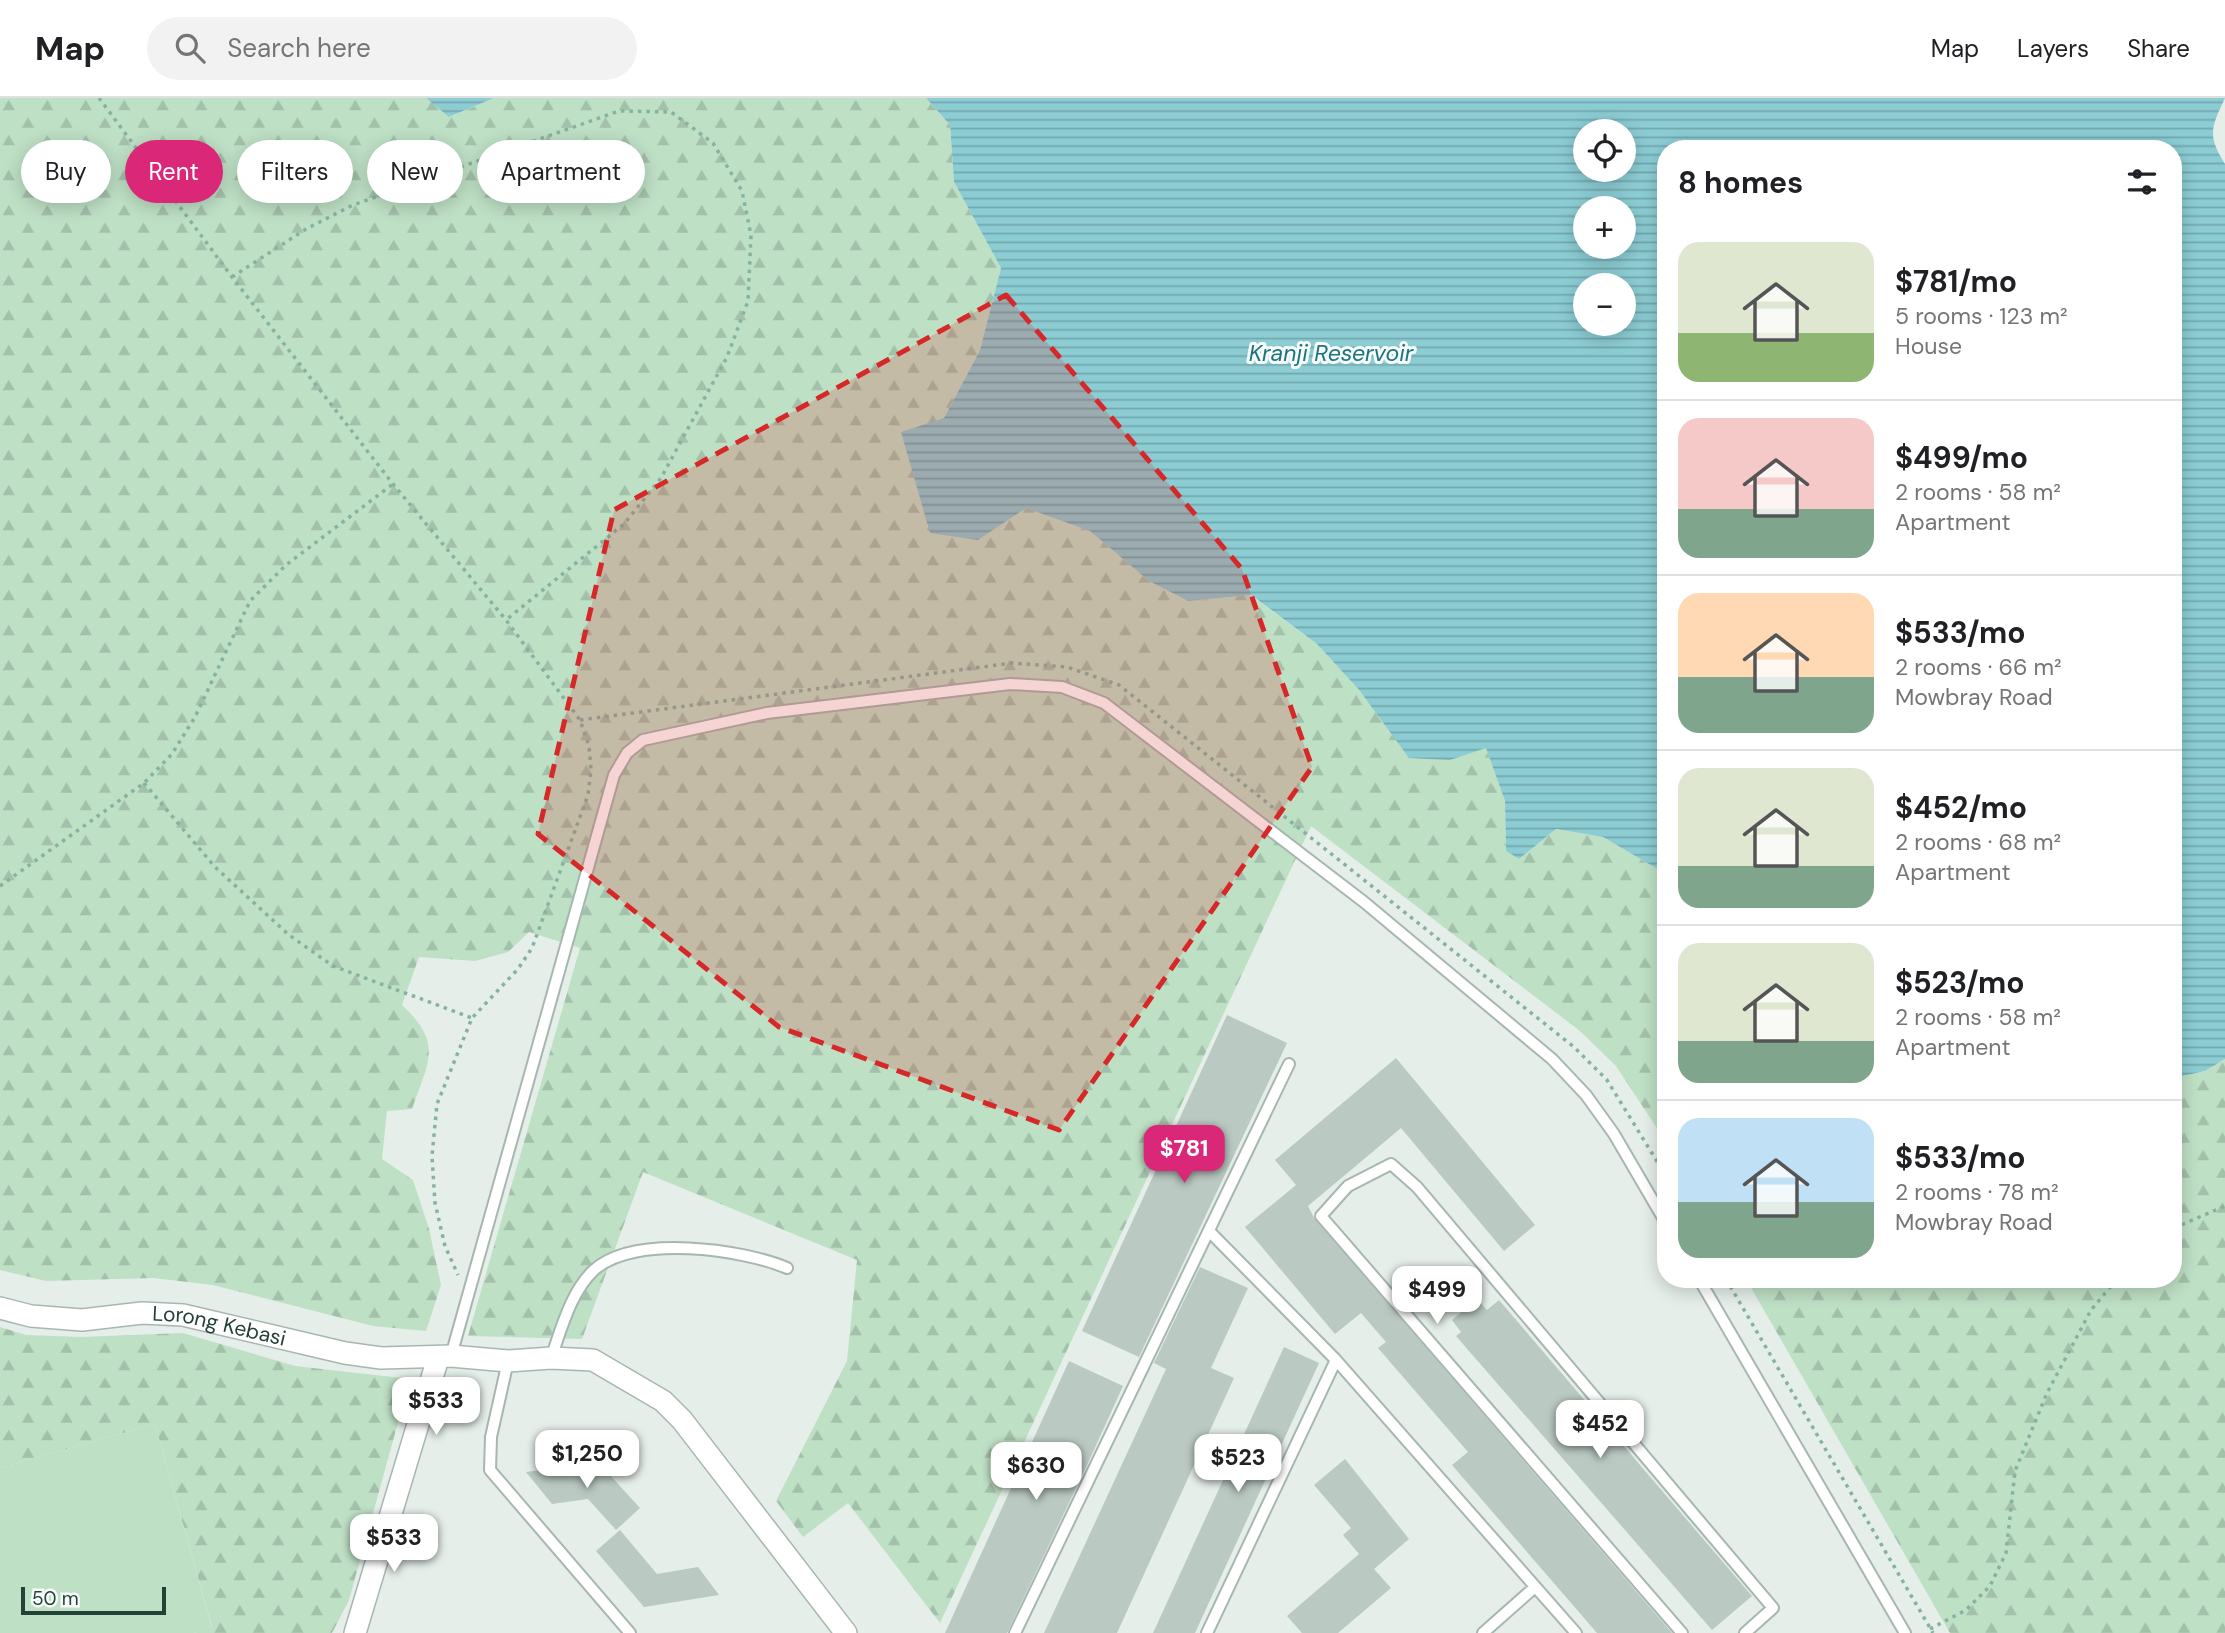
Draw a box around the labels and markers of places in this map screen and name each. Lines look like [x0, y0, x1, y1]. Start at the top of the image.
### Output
pin: $781 [1143, 1126, 1225, 1185]
pin: $499 [1396, 1266, 1478, 1326]
pin: $533 [395, 1378, 477, 1437]
pin: $452 [1559, 1400, 1641, 1460]
pin: $1,250 [530, 1430, 644, 1490]
pin: $523 [1197, 1434, 1279, 1494]
pin: $630 [995, 1442, 1077, 1502]
pin: $533 [353, 1514, 435, 1574]

